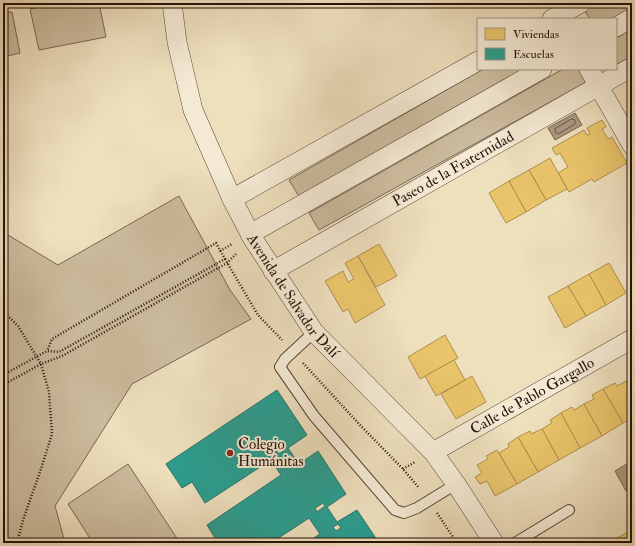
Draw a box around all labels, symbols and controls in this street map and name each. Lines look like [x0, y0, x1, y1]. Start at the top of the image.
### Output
legend [477, 18, 617, 70]
text: Viviendas [513, 27, 559, 42]
text: Escuelas [513, 47, 554, 62]
street label: Paseo de la Fraternidad [389, 126, 518, 211]
street label: Avenida de Salvador Dalí [242, 229, 344, 362]
street label: Calle de Pablo Gargallo [467, 353, 598, 438]
place label: Colegio Humánitas [238, 435, 304, 471]
marker: Colegio Humánitas [225, 448, 235, 458]

